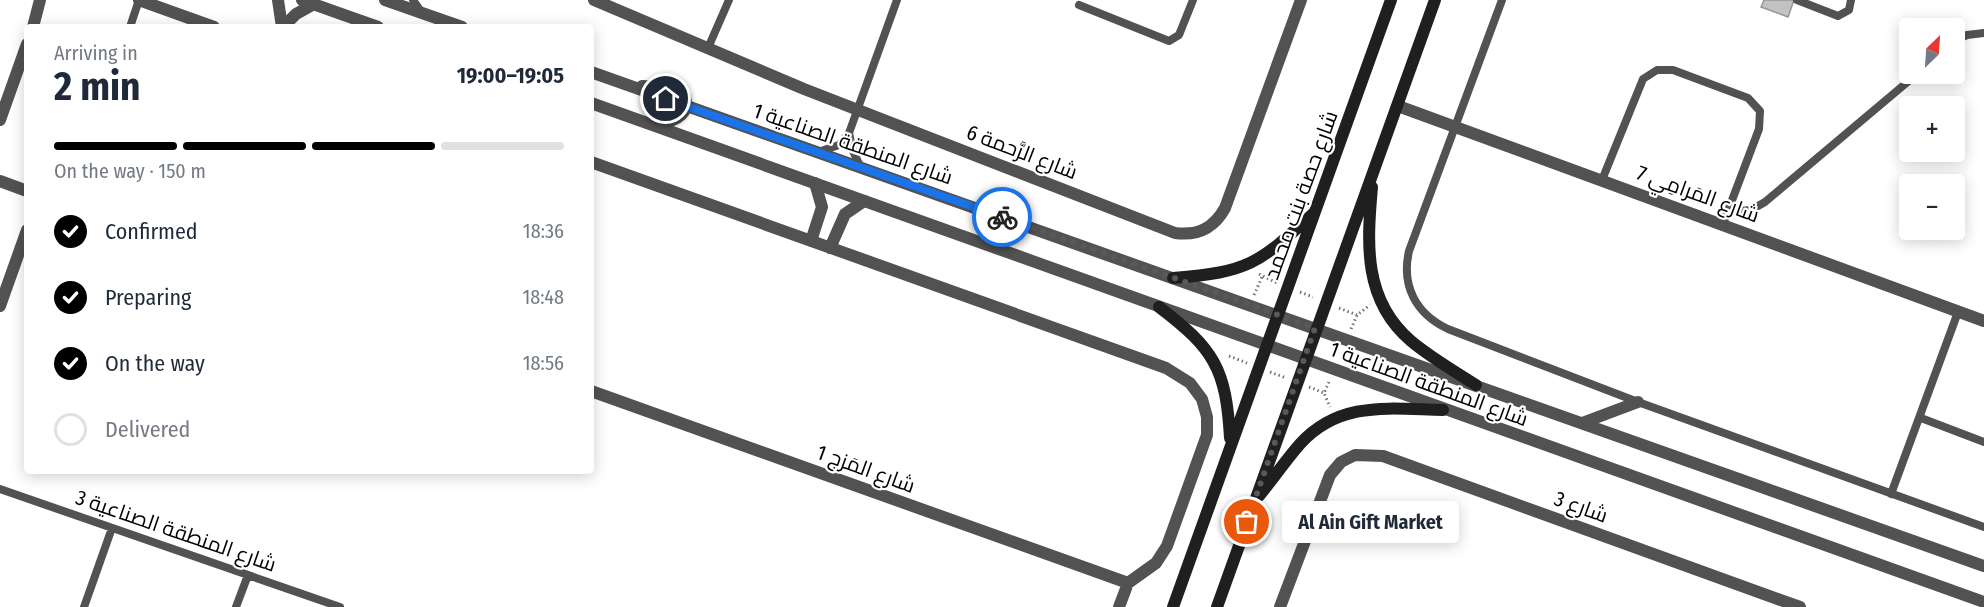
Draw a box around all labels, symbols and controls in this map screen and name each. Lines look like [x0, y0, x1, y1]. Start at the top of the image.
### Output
north arrow [1899, 18, 1965, 84]
map controls [1899, 18, 1965, 240]
text: Arriving in [54, 41, 138, 65]
text: 19:00–19:05 [457, 62, 564, 89]
text: 2 min [54, 64, 140, 110]
pin [640, 73, 691, 124]
icon: home [649, 82, 682, 115]
button: + [1899, 96, 1965, 162]
street label: شارع المنطقة الصناعية 1 [750, 98, 956, 191]
street label: شارع حصة بنت محمد [1258, 107, 1345, 283]
street label: شارع الرَّحمة 6 [963, 119, 1081, 186]
text: On the way · 150 m [54, 159, 206, 183]
street label: شارع المَرامِي 7 [1632, 160, 1763, 231]
button: − [1899, 174, 1965, 240]
courier [972, 187, 1032, 247]
icon: bike [986, 201, 1019, 234]
icon: check [54, 215, 87, 248]
text: Confirmed [105, 218, 198, 245]
text: 18:36 [523, 219, 564, 243]
icon: check [54, 281, 87, 314]
text: Preparing [105, 284, 191, 311]
text: 18:48 [522, 285, 564, 309]
street label: شارع المنطقة الصناعية 1 [1326, 336, 1532, 433]
icon: check [54, 347, 87, 380]
text: On the way [105, 350, 205, 377]
text: 18:56 [523, 351, 564, 375]
text: Delivered [105, 416, 190, 443]
street label: شارع المَزج 1 [813, 439, 919, 500]
street label: شارع المنطقة الصناعية 3 [72, 484, 280, 579]
street label: شارع 3 [1550, 485, 1611, 530]
pin [1221, 496, 1272, 547]
callout: Al Ain Gift Market [1283, 501, 1460, 543]
icon: bag [1230, 505, 1263, 538]
text: Al Ain Gift Market [1298, 510, 1443, 534]

